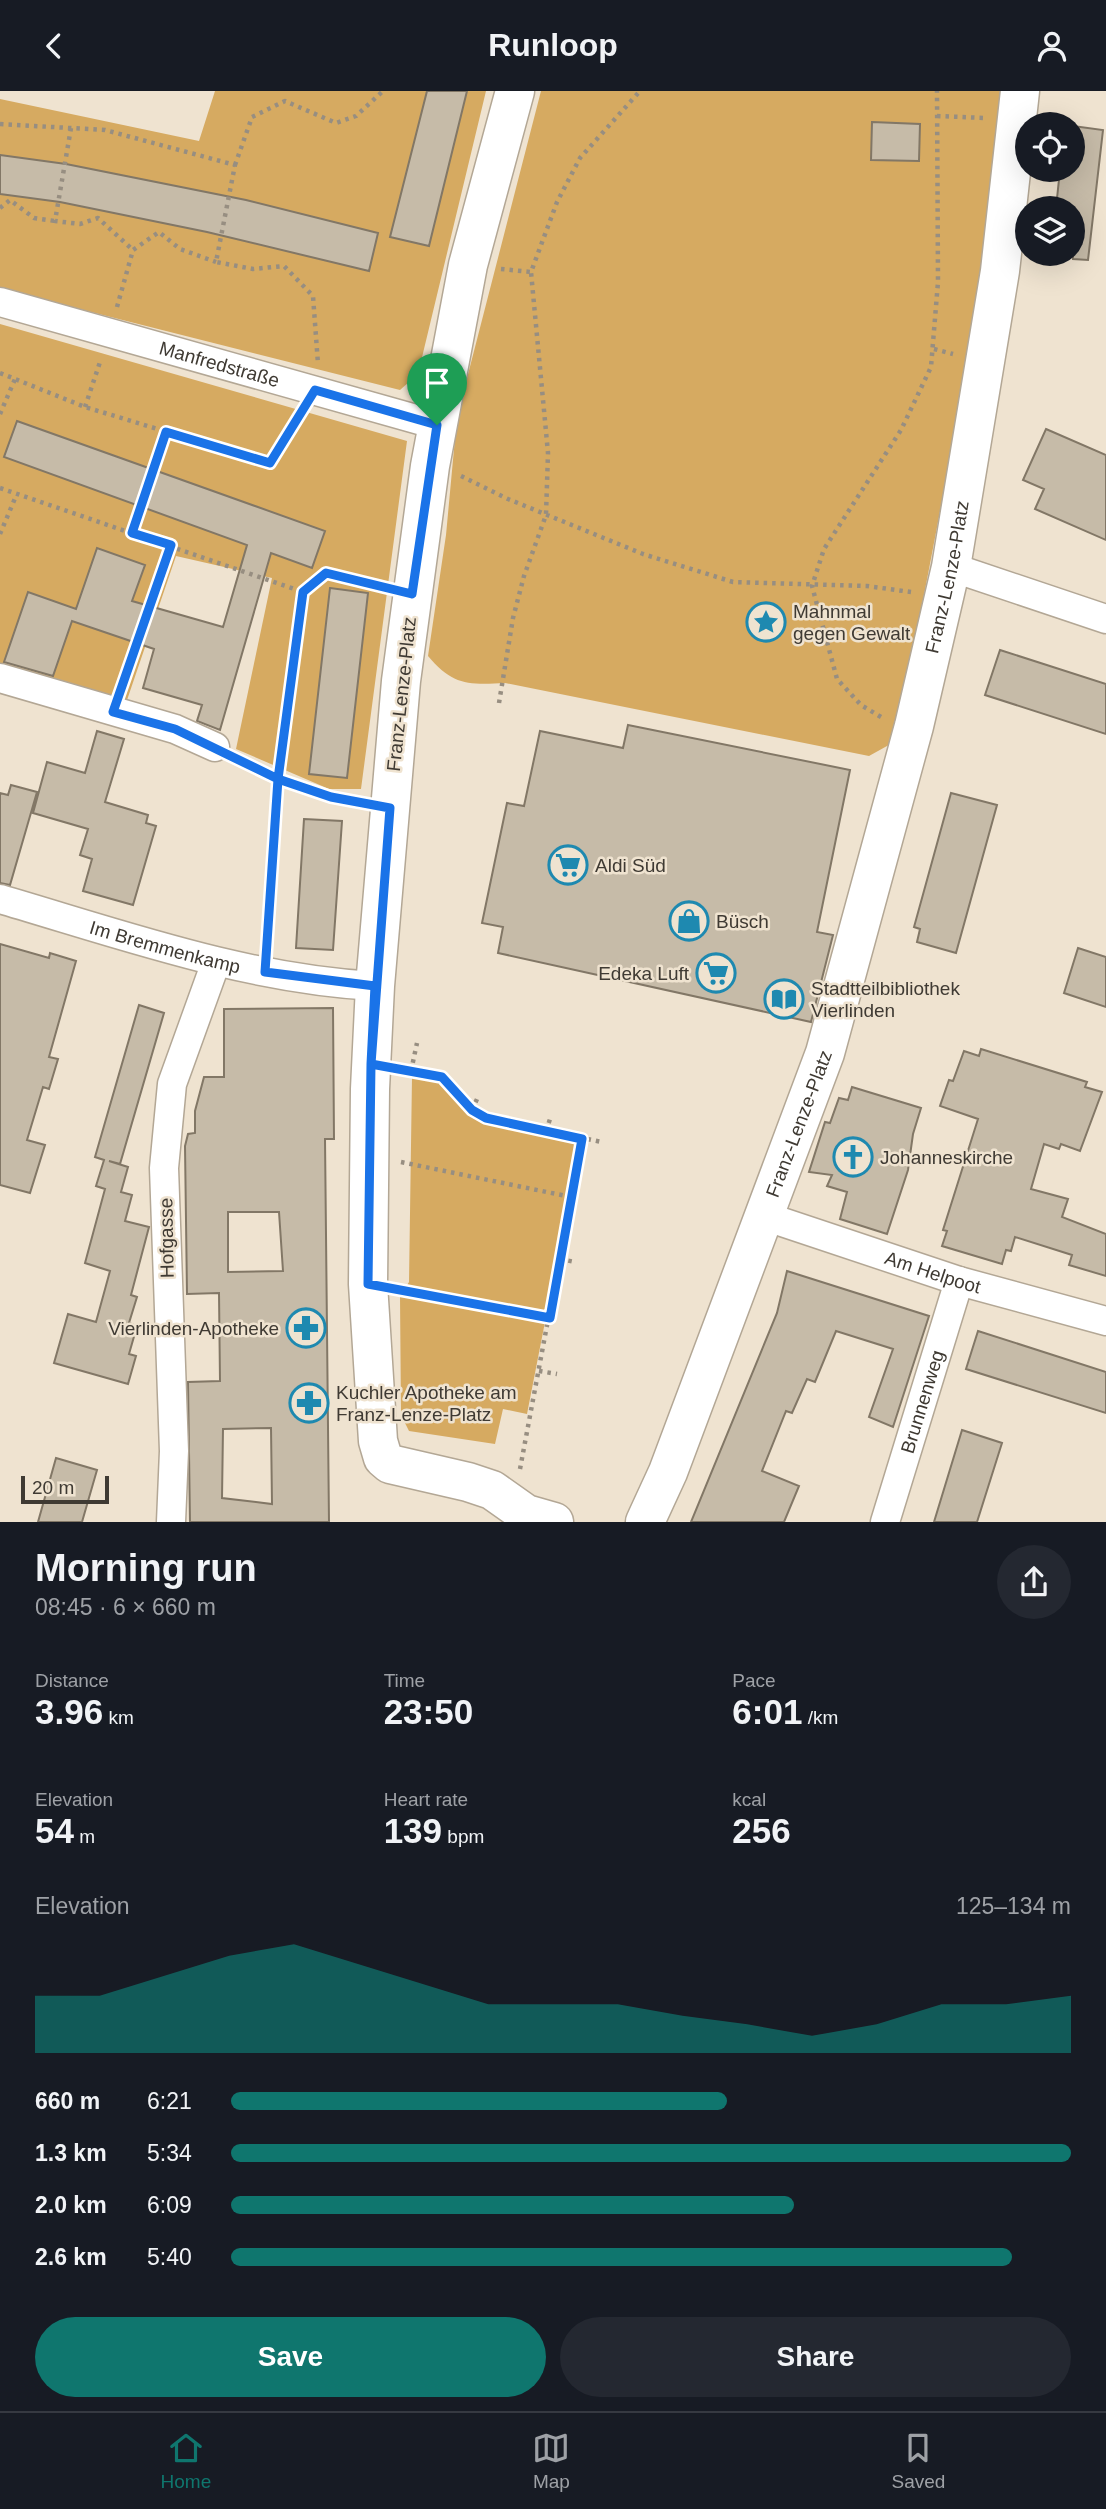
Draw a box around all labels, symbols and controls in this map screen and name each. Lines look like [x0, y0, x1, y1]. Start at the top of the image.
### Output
icon: back [35, 27, 73, 65]
text: Runloop [488, 27, 618, 63]
icon: person [1033, 27, 1071, 65]
map controls [1015, 112, 1085, 266]
button: locate [1015, 112, 1085, 182]
button: layers [1015, 196, 1085, 266]
street label: Manfredstraße [157, 337, 282, 391]
pin [407, 353, 467, 425]
icon: arrive [418, 364, 456, 402]
street label: Franz-Lenze-Platz [921, 499, 973, 655]
place icon: Mahnmal gegen Gewalt [745, 601, 787, 643]
place label: Mahnmal gegen Gewalt [793, 601, 911, 644]
street label: Franz-Lenze-Platz [383, 616, 420, 772]
supermarket icon: Aldi Süd [547, 844, 589, 886]
place label: Aldi Süd [595, 855, 666, 876]
shop icon: Büsch [668, 900, 710, 942]
place label: Büsch [716, 911, 769, 932]
street label: Im Bremmenkamp [87, 917, 242, 977]
supermarket icon: Edeka Luft [695, 952, 737, 994]
place label: Edeka Luft [598, 963, 690, 984]
library icon: Stadtteilbibliothek Vierlinden [763, 978, 805, 1020]
place label: Stadtteilbibliothek Vierlinden [811, 978, 960, 1021]
street label: Franz-Lenze-Platz [762, 1047, 836, 1200]
church icon: Johanneskirche [832, 1136, 874, 1178]
place label: Johanneskirche [880, 1147, 1013, 1168]
street label: Hofgasse [155, 1198, 178, 1278]
street label: Am Helpoot [882, 1247, 984, 1298]
pharmacy icon: Vierlinden-Apotheke [285, 1307, 327, 1349]
place label: Vierlinden-Apotheke [108, 1318, 279, 1339]
street label: Brunnenweg [897, 1348, 948, 1456]
pharmacy icon: Kuchler Apotheke am Franz-Lenze-Platz [288, 1382, 330, 1424]
place label: Kuchler Apotheke am Franz-Lenze-Platz [336, 1382, 517, 1425]
scale bar [21, 1473, 108, 1505]
text: 20 m [32, 1477, 74, 1498]
button: share [997, 1545, 1071, 1619]
text: Morning run [35, 1547, 257, 1589]
text: 08:45 · 6 × 660 m [35, 1594, 216, 1620]
text: Distance [35, 1670, 109, 1691]
text: Time [384, 1670, 425, 1691]
text: Pace [732, 1670, 776, 1691]
text: 3.96 [35, 1692, 103, 1731]
text: 23:50 [384, 1692, 473, 1731]
text: 6:01 [732, 1692, 802, 1731]
text: km [103, 1707, 134, 1728]
text: /km [802, 1707, 838, 1728]
text: Elevation [35, 1789, 113, 1810]
text: Heart rate [384, 1789, 468, 1810]
text: kcal [732, 1789, 766, 1810]
text: 54 [35, 1811, 74, 1850]
text: 139 [384, 1811, 442, 1850]
text: 256 [732, 1811, 791, 1850]
text: m [74, 1826, 95, 1847]
text: bpm [442, 1826, 484, 1847]
text: Elevation [35, 1893, 130, 1919]
text: 125–134 m [956, 1893, 1071, 1919]
text: 660 m [35, 2088, 100, 2114]
text: 6:21 [147, 2088, 192, 2114]
text: 1.3 km [35, 2140, 107, 2166]
text: 5:34 [147, 2140, 192, 2166]
text: 2.0 km [35, 2192, 107, 2218]
text: 6:09 [147, 2192, 192, 2218]
text: 2.6 km [35, 2244, 107, 2270]
text: 5:40 [147, 2244, 192, 2270]
button: Save [35, 2317, 546, 2397]
button: Share [560, 2317, 1071, 2397]
tab: Home [161, 2429, 211, 2493]
tab: Map [532, 2429, 570, 2493]
tab: Saved [892, 2429, 945, 2493]

